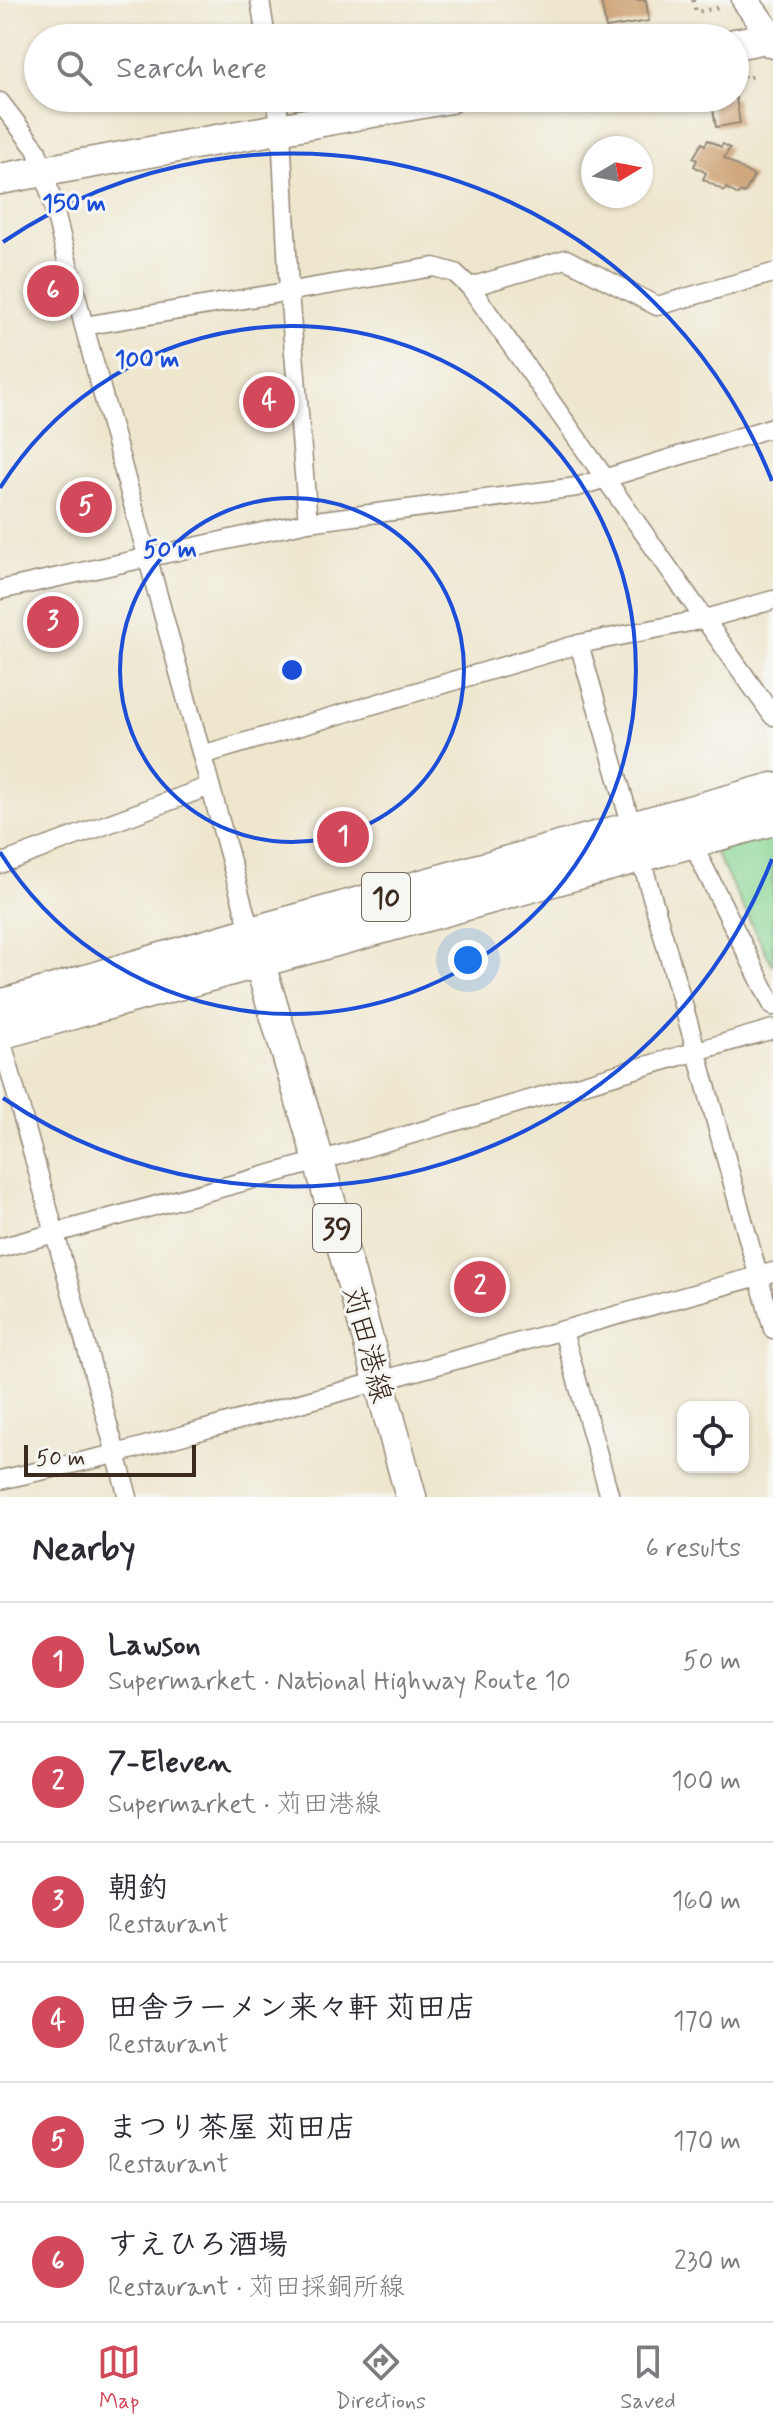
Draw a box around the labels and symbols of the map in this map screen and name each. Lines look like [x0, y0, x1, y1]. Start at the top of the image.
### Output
north arrow [581, 136, 653, 208]
text: 150 m [42, 189, 106, 220]
pin: 6 [27, 261, 79, 321]
text: 100 m [115, 345, 179, 376]
pin: 4 [243, 372, 295, 432]
pin: 5 [60, 477, 112, 537]
text: 50 m [143, 535, 197, 566]
pin: 3 [27, 592, 79, 652]
centre of rings [278, 656, 306, 684]
pin: 1 [317, 807, 369, 867]
road number: 10 [362, 873, 410, 921]
your location [448, 940, 488, 980]
road number: 39 [313, 1204, 361, 1252]
pin: 2 [454, 1257, 506, 1317]
street label: 苅田港線 [332, 1281, 401, 1407]
scale bar [24, 1441, 196, 1477]

